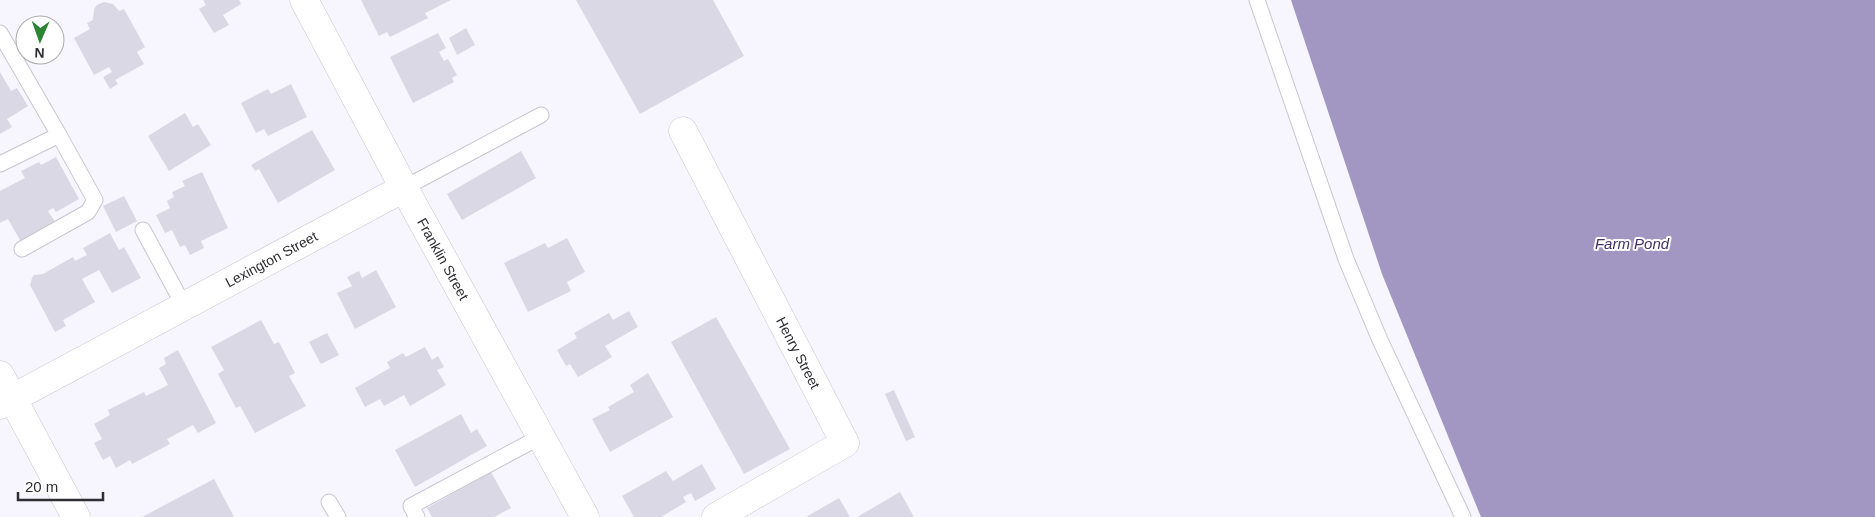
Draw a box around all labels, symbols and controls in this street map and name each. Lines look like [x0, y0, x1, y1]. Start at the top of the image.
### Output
north arrow [15, 15, 65, 65]
text: N [34, 45, 45, 61]
street label: Franklin Street [414, 215, 472, 303]
street label: Lexington Street [223, 228, 320, 290]
water label: Farm Pond [1595, 235, 1670, 252]
street label: Henry Street [773, 314, 823, 392]
scale bar [18, 470, 102, 502]
text: 20 m [25, 478, 58, 495]

